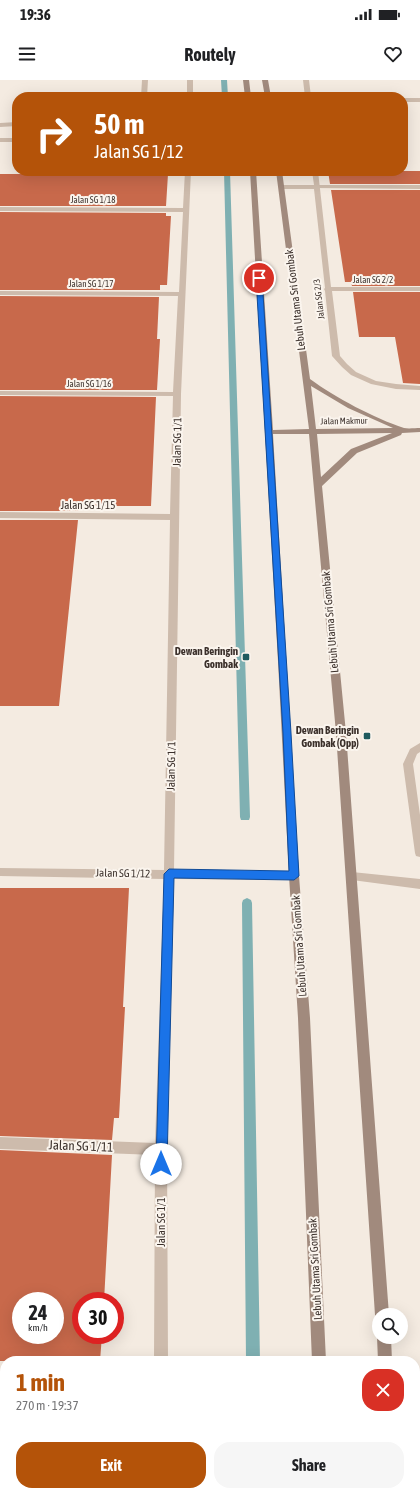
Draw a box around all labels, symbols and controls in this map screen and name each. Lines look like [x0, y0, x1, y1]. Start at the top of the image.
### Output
text: 19:36 [20, 6, 51, 23]
icon: menu [16, 43, 38, 65]
icon: heart [382, 43, 404, 65]
text: Routely [184, 44, 236, 65]
icon: right [28, 108, 80, 160]
text: 50 m [94, 108, 144, 140]
text: Jalan SG 1/12 [94, 141, 184, 162]
street label: Jalan SG 1/18 [71, 195, 115, 205]
street label: Lebuh Utama Sri Gombak [283, 249, 307, 351]
pin [242, 261, 276, 295]
icon: arrive [248, 267, 270, 289]
street label: Jalan SG 2/2 [353, 275, 393, 285]
street label: Jalan SG 2/3 [312, 278, 326, 320]
street label: Jalan SG 1/17 [69, 279, 113, 289]
street label: Jalan SG 1/16 [67, 379, 111, 389]
street label: Jalan Makmur [320, 416, 368, 426]
street label: Jalan SG 1/1 [171, 417, 183, 467]
street label: Jalan SG 1/15 [61, 499, 115, 511]
street label: Lebuh Utama Sri Gombak [320, 571, 340, 673]
place label: Dewan Beringin Gombak [175, 645, 238, 670]
marker: Dewan Beringin Gombak [241, 652, 251, 662]
place label: Dewan Beringin Gombak (Opp) [296, 724, 359, 749]
marker: Dewan Beringin Gombak (Opp) [362, 731, 372, 741]
street label: Jalan SG 1/1 [165, 741, 177, 791]
street label: Jalan SG 1/12 [96, 867, 150, 879]
street label: Lebuh Utama Sri Gombak [289, 895, 309, 997]
street label: Jalan SG 1/11 [48, 1137, 114, 1155]
position arrow [140, 1143, 182, 1185]
street label: Jalan SG 1/1 [155, 1197, 167, 1247]
street label: Lebuh Utama Sri Gombak [306, 1218, 324, 1320]
speed limit sign: 30 [72, 1292, 124, 1344]
text: 24 [29, 1301, 47, 1324]
map controls [372, 1308, 408, 1344]
button: search [372, 1308, 408, 1344]
text: km/h [28, 1322, 48, 1333]
text: 1 min [16, 1369, 65, 1396]
button: close [362, 1369, 404, 1411]
text: 270 m · 19:37 [16, 1398, 79, 1413]
button: Exit [16, 1442, 206, 1488]
button: Share [214, 1442, 404, 1488]

